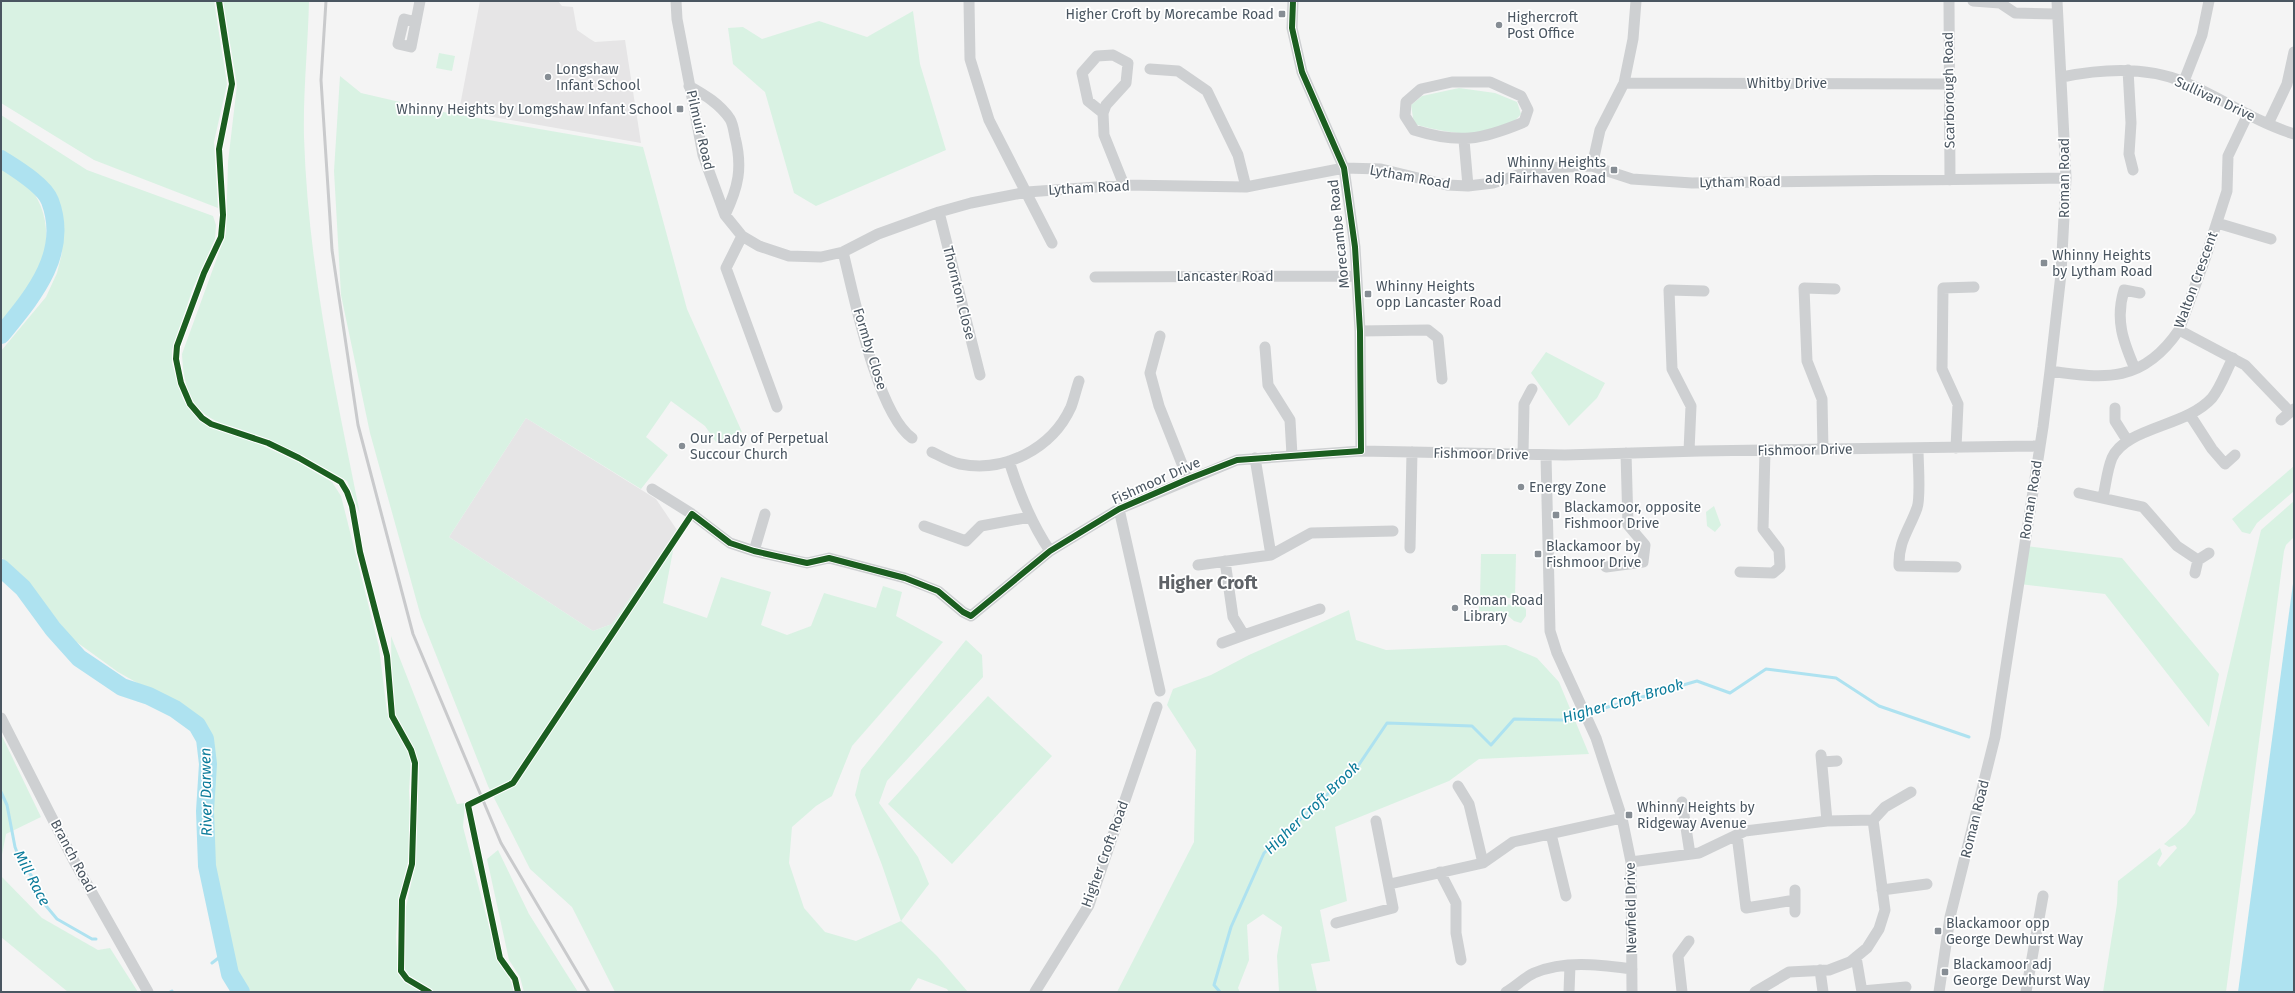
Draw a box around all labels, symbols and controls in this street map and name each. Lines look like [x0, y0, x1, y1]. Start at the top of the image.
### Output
place label: Higher Croft by Morecambe Road [1065, 6, 1274, 23]
marker: Higher Croft by Morecambe Road [1277, 9, 1287, 19]
place label: Highercroft Post Office [1507, 9, 1579, 42]
marker: Highercroft Post Office [1494, 20, 1504, 30]
street label: Scarborough Road [1939, 32, 1959, 148]
place label: Longshaw Infant School [556, 61, 640, 94]
marker: Longshaw Infant School [543, 72, 553, 82]
street label: Sullivan Drive [2172, 73, 2258, 125]
street label: Whitby Drive [1747, 75, 1827, 92]
street label: Pilmuir Road [683, 88, 717, 172]
place label: Whinny Heights by Lomgshaw Infant School [396, 101, 672, 118]
marker: Whinny Heights by Lomgshaw Infant School [675, 104, 685, 114]
street label: Roman Road [2056, 138, 2073, 218]
place label: Whinny Heights adj Fairhaven Road [1485, 154, 1606, 187]
street label: Lytham Road [1368, 162, 1452, 192]
marker: Whinny Heights adj Fairhaven Road [1609, 165, 1619, 175]
street label: Lytham Road [1699, 173, 1781, 191]
street label: Lytham Road [1048, 177, 1130, 199]
street label: Morecambe Road [1325, 179, 1353, 289]
street label: Walton Crescent [2171, 228, 2222, 331]
street label: Thornton Close [939, 244, 979, 342]
place label: Whinny Heights by Lytham Road [2052, 247, 2153, 280]
marker: Whinny Heights by Lytham Road [2039, 258, 2049, 268]
street label: Lancaster Road [1176, 268, 1274, 285]
place label: Whinny Heights opp Lancaster Road [1376, 278, 1502, 311]
marker: Whinny Heights opp Lancaster Road [1363, 289, 1373, 299]
street label: Formby Close [849, 306, 891, 392]
place label: Our Lady of Perpetual Succour Church [690, 430, 828, 463]
marker: Our Lady of Perpetual Succour Church [677, 441, 687, 451]
street label: Fishmoor Drive [1757, 441, 1853, 459]
street label: Fishmoor Drive [1433, 445, 1529, 463]
street label: Fishmoor Drive [1109, 454, 1203, 508]
street label: Roman Road [2016, 459, 2046, 541]
place label: Energy Zone [1529, 479, 1606, 496]
marker: Energy Zone [1516, 482, 1526, 492]
place label: Blackamoor, opposite Fishmoor Drive [1564, 499, 1701, 532]
marker: Blackamoor, opposite Fishmoor Drive [1551, 510, 1561, 520]
place label: Blackamoor by Fishmoor Drive [1546, 538, 1641, 571]
marker: Blackamoor by Fishmoor Drive [1533, 549, 1543, 559]
district label: Higher Croft [1158, 572, 1259, 594]
place label: Roman Road Library [1463, 592, 1543, 625]
marker: Roman Road Library [1450, 603, 1460, 613]
water label: Higher Croft Brook [1560, 675, 1686, 727]
water label: River Darwen [196, 747, 216, 837]
water label: Higher Croft Brook [1261, 758, 1363, 858]
street label: Roman Road [1957, 778, 1993, 860]
street label: Higher Croft Road [1078, 798, 1132, 910]
place label: Whinny Heights by Ridgeway Avenue [1637, 799, 1755, 832]
marker: Whinny Heights by Ridgeway Avenue [1624, 810, 1634, 820]
street label: Branch Road [47, 817, 99, 895]
water label: Mill Race [10, 847, 54, 909]
street label: Newfield Drive [1622, 862, 1640, 954]
place label: Blackamoor opp George Dewhurst Way [1946, 915, 2083, 948]
marker: Blackamoor opp George Dewhurst Way [1933, 926, 1943, 936]
place label: Blackamoor adj George Dewhurst Way [1953, 956, 2090, 989]
marker: Blackamoor adj George Dewhurst Way [1940, 967, 1950, 977]

